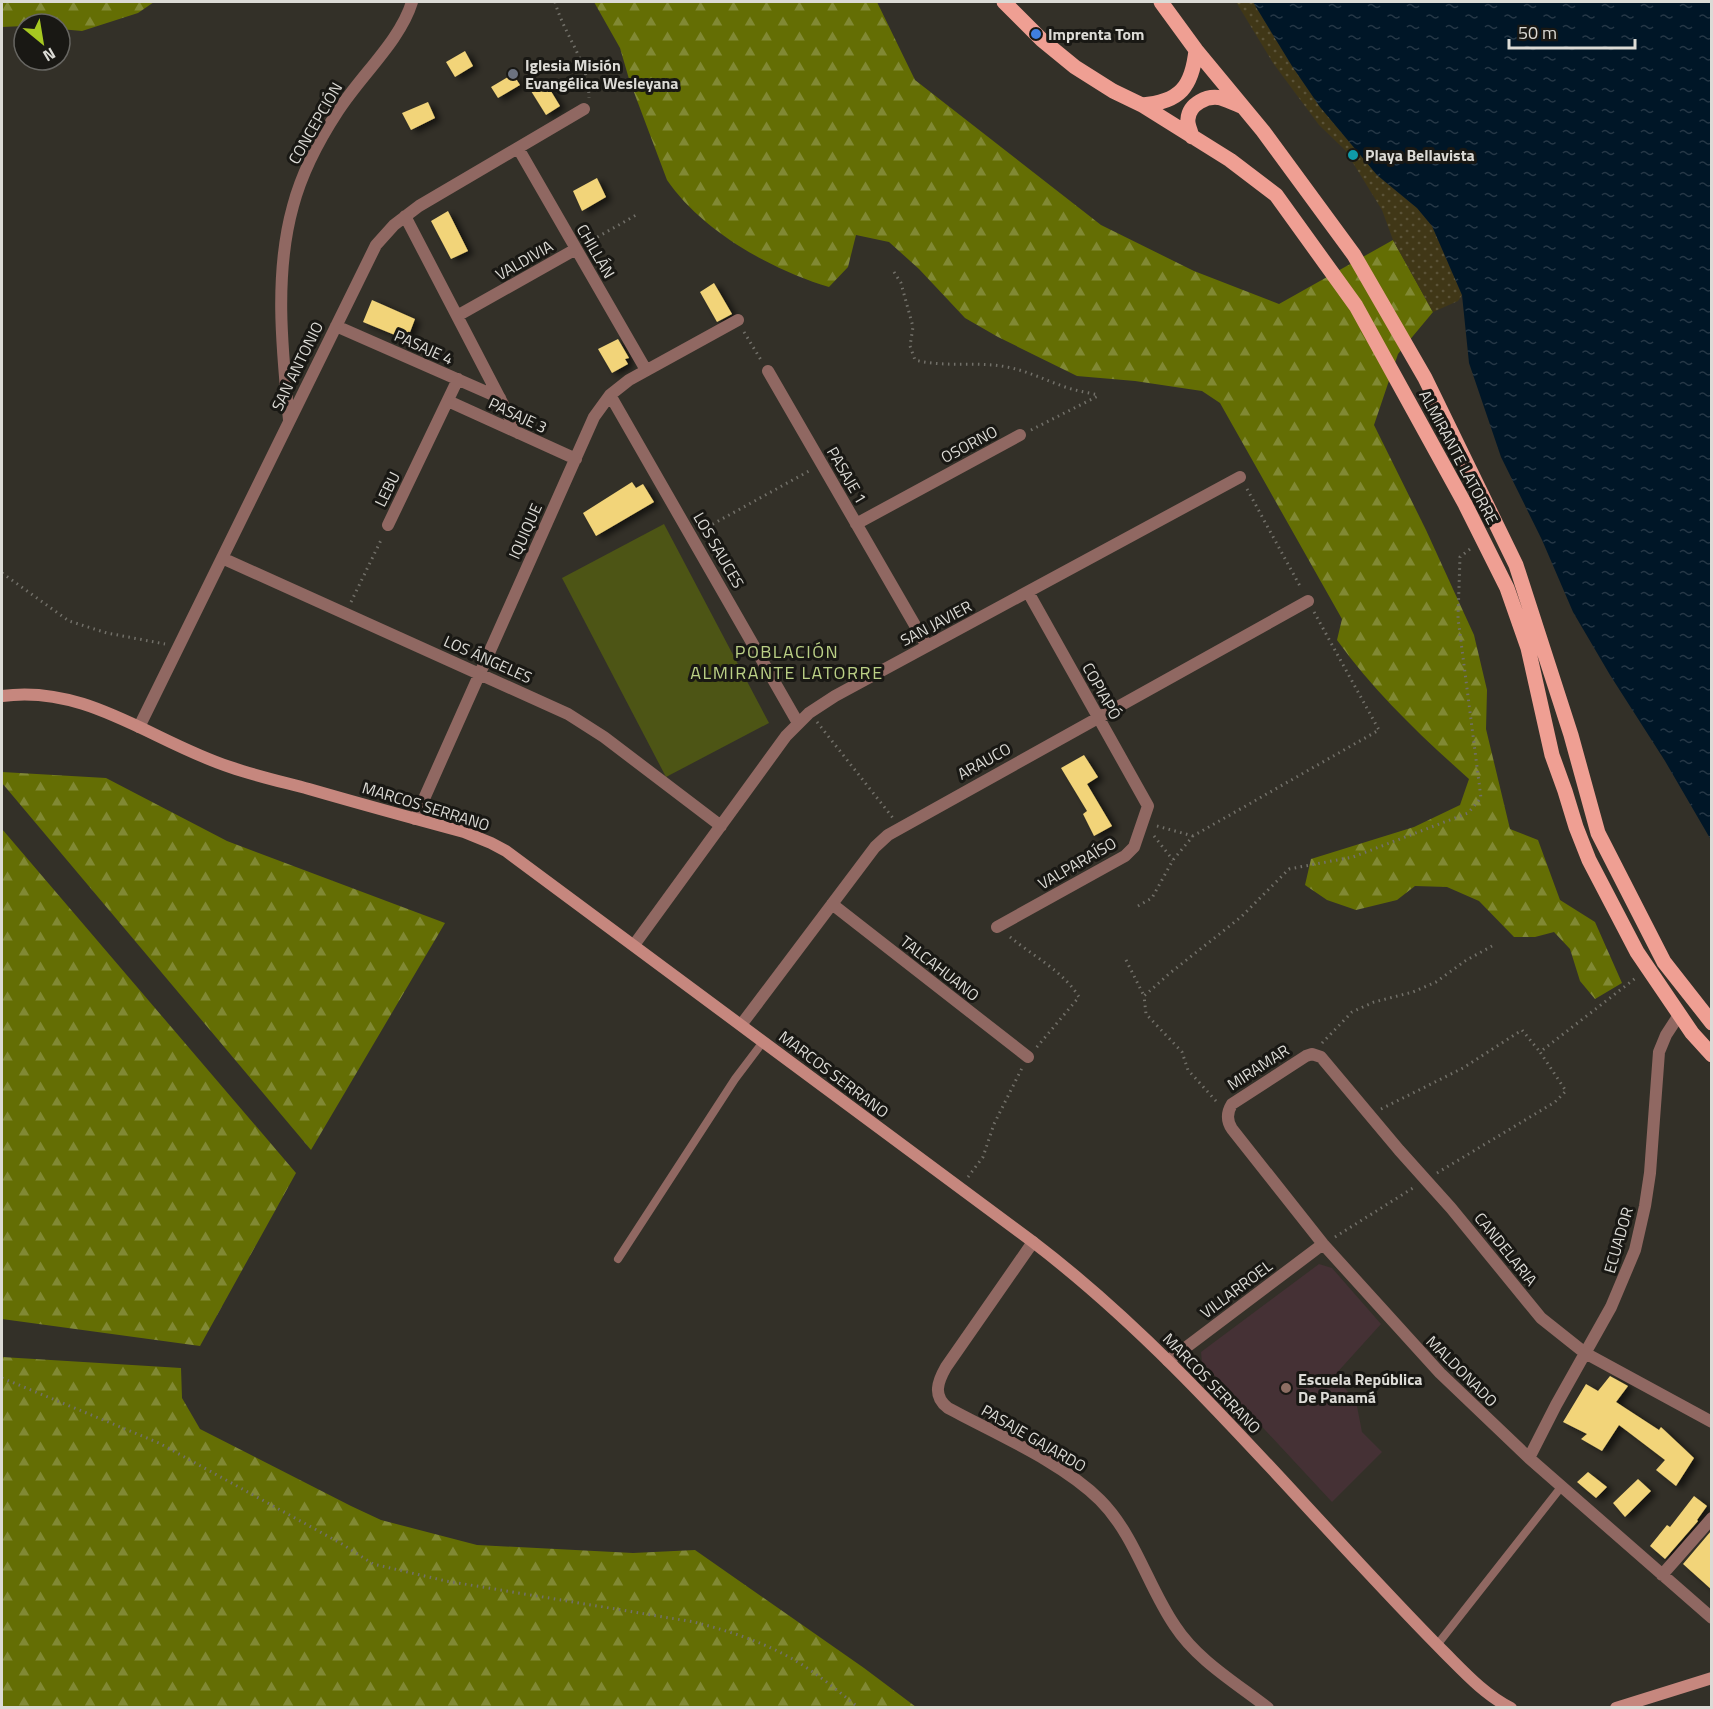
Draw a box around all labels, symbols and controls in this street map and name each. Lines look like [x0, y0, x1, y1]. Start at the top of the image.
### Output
north arrow [12, 12, 72, 72]
scale bar [1509, 12, 1635, 50]
text: 50 m [1518, 19, 1557, 46]
place label: Imprenta Tom [1048, 22, 1144, 46]
marker: Imprenta Tom [1029, 27, 1043, 41]
text: N [39, 42, 60, 68]
place label: Iglesia Misión Evangélica Wesleyana [525, 53, 678, 95]
marker: Iglesia Misión Evangélica Wesleyana [506, 67, 520, 81]
street label: CONCEPCIÓN [282, 78, 348, 168]
place label: Playa Bellavista [1365, 143, 1475, 167]
marker: Playa Bellavista [1346, 148, 1360, 162]
street label: CHILLÁN [571, 219, 621, 283]
street label: VALDIVIA [491, 234, 558, 286]
street label: SAN ANTONIO [265, 317, 329, 415]
street label: PASAJE 4 [391, 323, 457, 371]
street label: ALMIRANTE LATORRE [1413, 386, 1505, 529]
street label: PASAJE 3 [485, 391, 551, 439]
street label: OSORNO [936, 419, 1002, 469]
street label: PASAJE 1 [821, 442, 873, 508]
street label: LEBU [368, 467, 406, 511]
street label: IQUIQUE [502, 499, 548, 563]
street label: LOS SAUCES [687, 507, 751, 593]
street label: SAN JAVIER [896, 594, 976, 652]
street label: LOS ÁNGELES [440, 629, 536, 689]
district label: POBLACIÓN ALMIRANTE LATORRE [690, 638, 884, 686]
street label: COPIAPÓ [1076, 658, 1128, 724]
street label: ARAUCO [953, 736, 1015, 786]
street label: MARCOS SERRANO [359, 775, 493, 837]
street label: VALPARAÍSO [1033, 831, 1121, 895]
street label: TALCAHUANO [895, 929, 985, 1007]
street label: MARCOS SERRANO [774, 1025, 894, 1123]
street label: MIRAMAR [1222, 1038, 1294, 1096]
street label: ECUADOR [1597, 1204, 1639, 1276]
street label: CANDELARIA [1469, 1207, 1544, 1291]
street label: VILLARROEL [1195, 1254, 1277, 1324]
street label: MARCOS SERRANO [1157, 1327, 1267, 1439]
street label: MALDONADO [1421, 1330, 1503, 1412]
place label: Escuela República De Panamá [1298, 1367, 1423, 1409]
marker: Escuela República De Panamá [1279, 1381, 1293, 1395]
street label: PASAJE GAJARDO [977, 1398, 1091, 1478]

